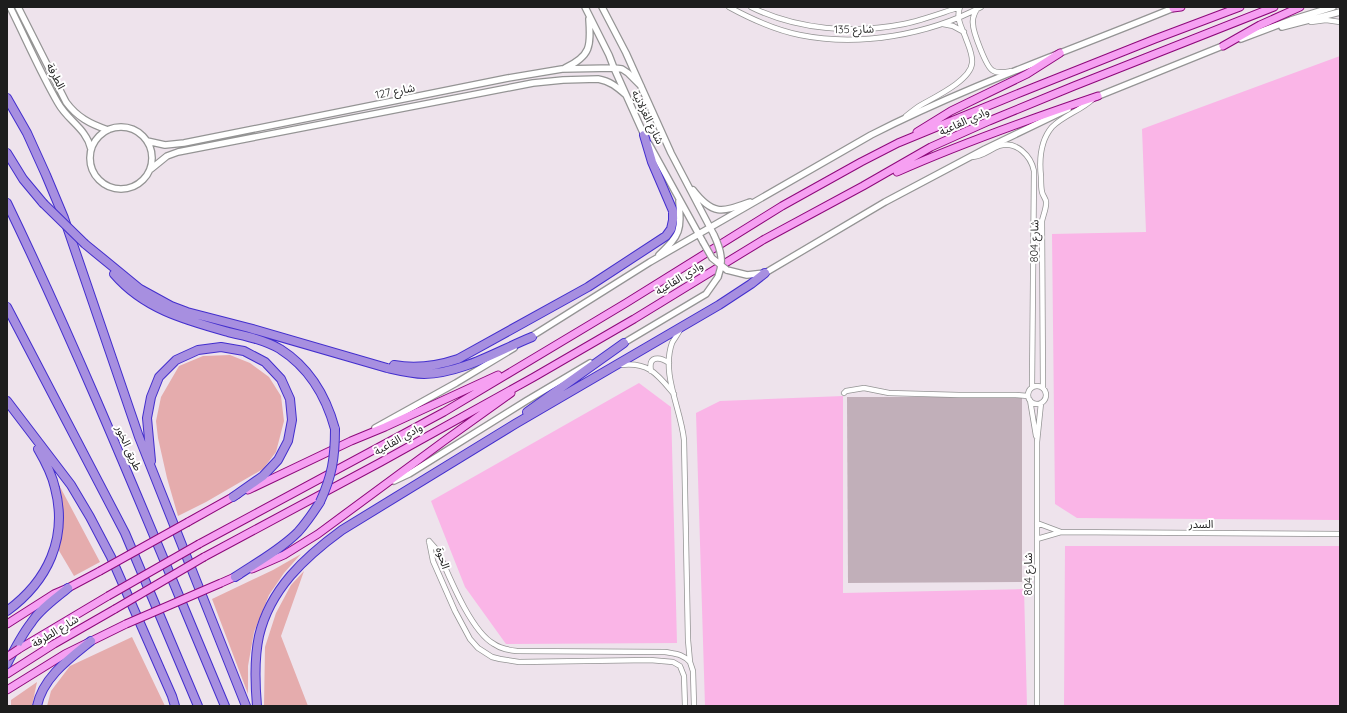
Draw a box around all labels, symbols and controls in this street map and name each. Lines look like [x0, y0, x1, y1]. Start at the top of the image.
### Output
street label: شارع 135 [834, 22, 875, 37]
street label: الطرفة [44, 61, 68, 91]
street label: شارع 127 [374, 80, 417, 103]
street label: شارع الغزلانية [628, 88, 667, 147]
street label: وادي القاعية [937, 104, 992, 141]
street label: شارع 804 [1027, 219, 1042, 263]
street label: وادي القاعية [653, 258, 707, 300]
street label: وادي القاعية [371, 420, 426, 460]
street label: طريق الخور [112, 422, 145, 473]
street label: السدر [1188, 517, 1213, 531]
street label: الحوة [433, 545, 453, 571]
street label: شارع 804 [1021, 552, 1036, 595]
street label: شارع الطرفة [29, 611, 82, 651]

